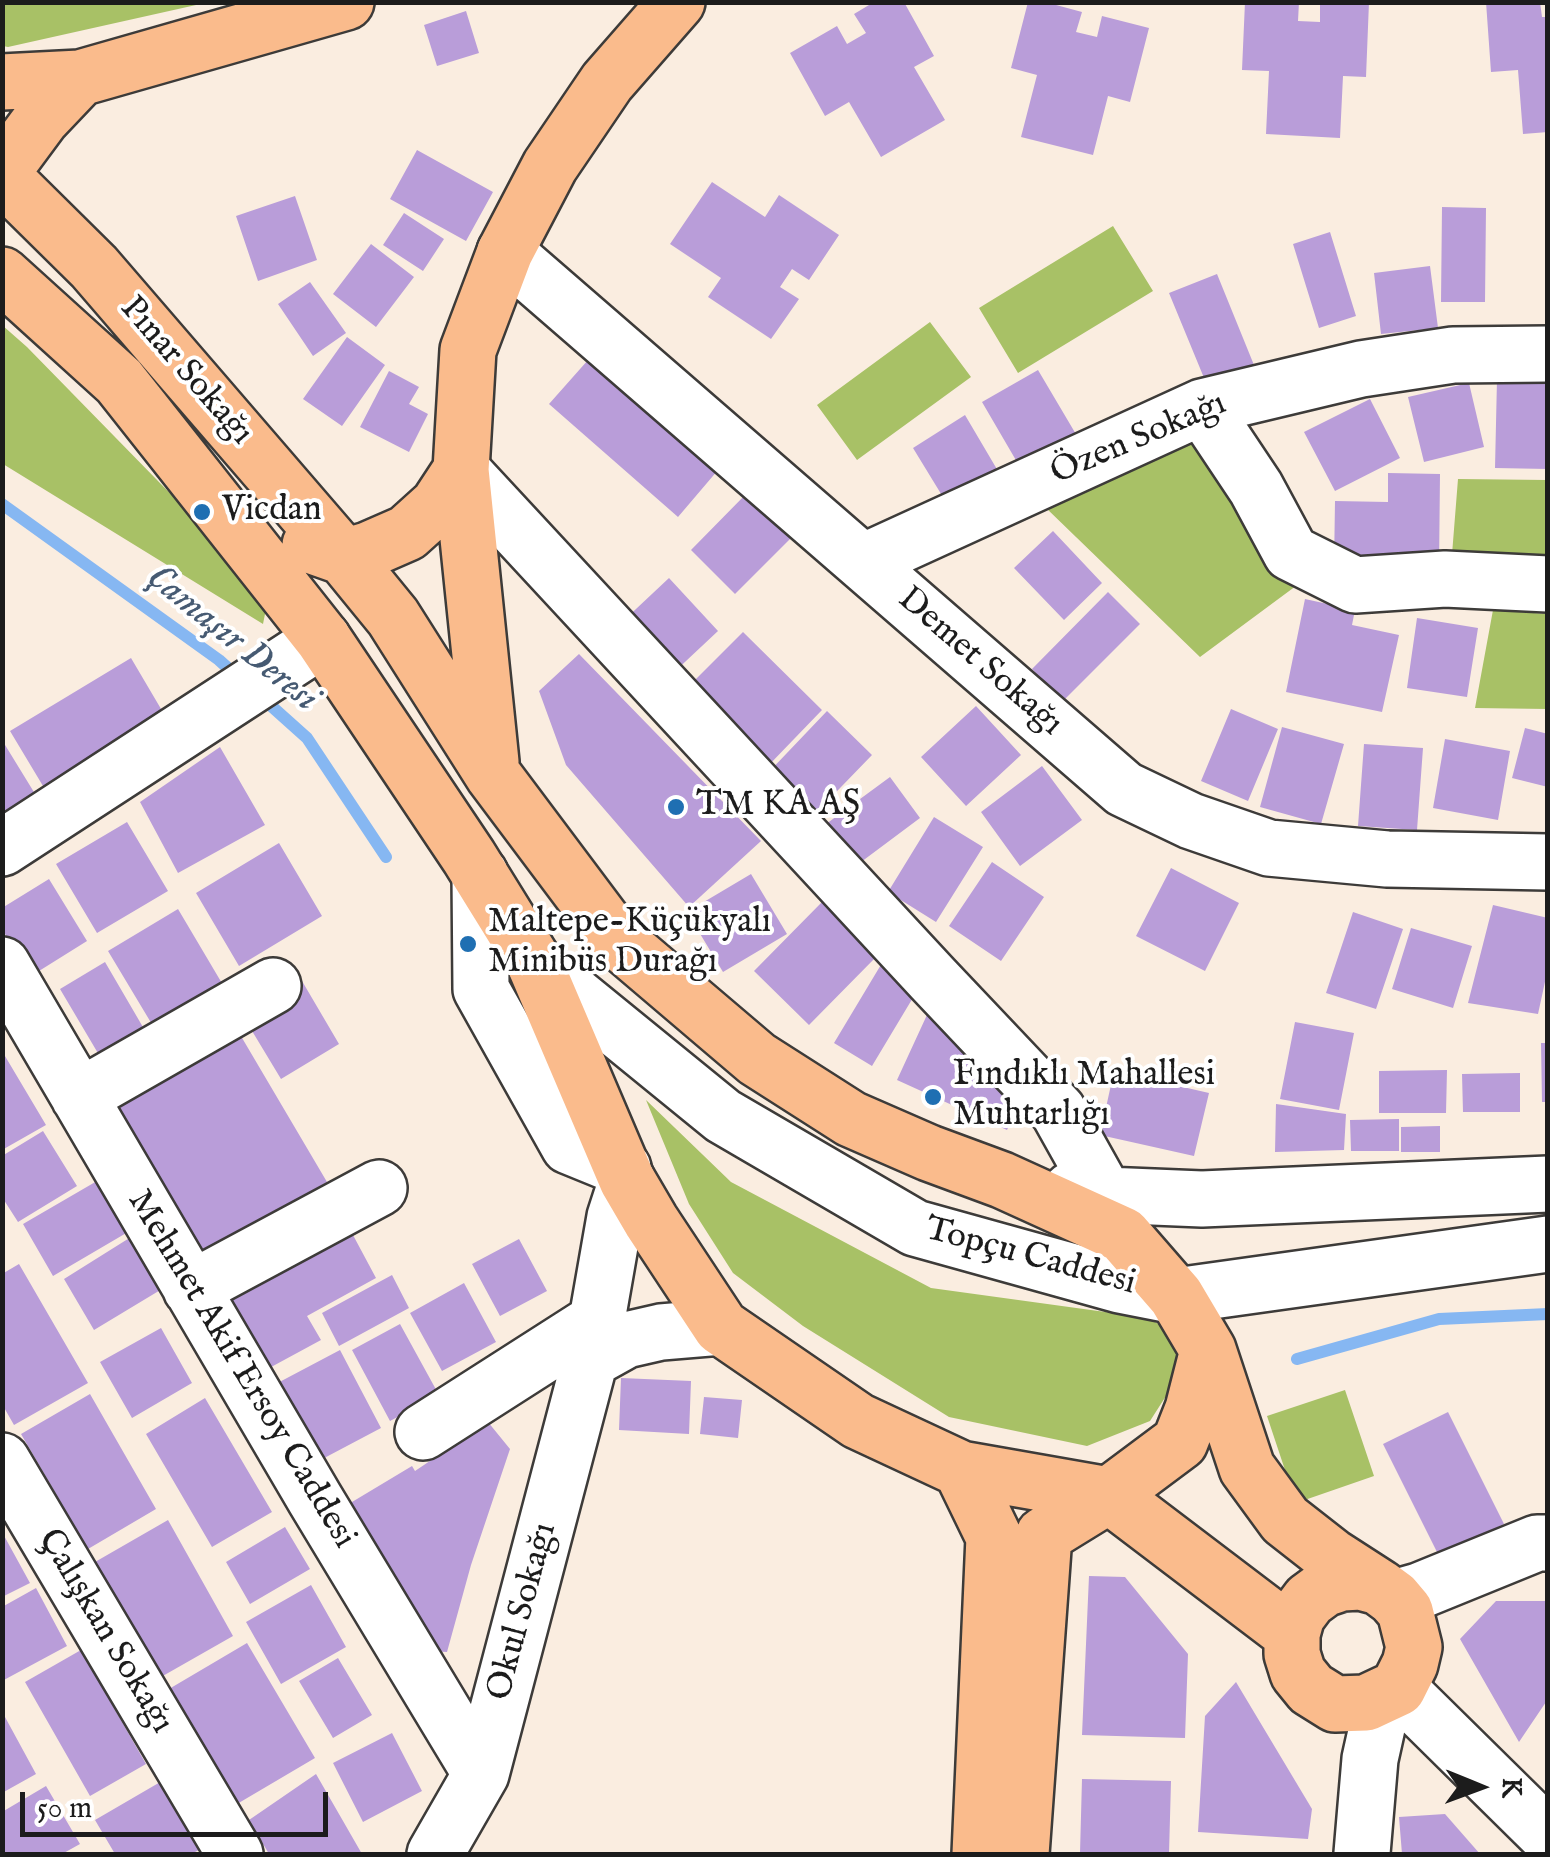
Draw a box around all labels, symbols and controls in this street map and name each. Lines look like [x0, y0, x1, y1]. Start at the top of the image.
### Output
street label: Pınar Sokağı [109, 289, 261, 455]
street label: Özen Sokağı [1045, 384, 1233, 496]
place label: Vicdan [222, 491, 322, 533]
marker: Vicdan [191, 501, 213, 523]
water label: Çamaşır Deresi [136, 557, 326, 723]
street label: Demet Sokağı [888, 580, 1070, 746]
place label: TM KA AŞ [696, 786, 860, 828]
marker: TM KA AŞ [665, 796, 687, 818]
place label: Maltepe-Küçükyalı Minibüs Durağı [488, 903, 771, 985]
marker: Maltepe-Küçükyalı Minibüs Durağı [457, 933, 479, 955]
place label: Fındıklı Mahallesi Muhtarlığı [953, 1056, 1215, 1138]
marker: Fındıklı Mahallesi Muhtarlığı [922, 1086, 944, 1108]
street label: Mehmet Akif Ersoy Caddesi [116, 1183, 364, 1557]
street label: Topçu Caddesi [920, 1210, 1140, 1306]
street label: Okul Sokağı [480, 1519, 568, 1705]
street label: Çalışkan Sokağı [27, 1522, 181, 1742]
north arrow [1430, 1737, 1530, 1837]
scale bar [25, 1772, 332, 1834]
text: K [1493, 1777, 1528, 1798]
text: 50 m [37, 1790, 92, 1828]

